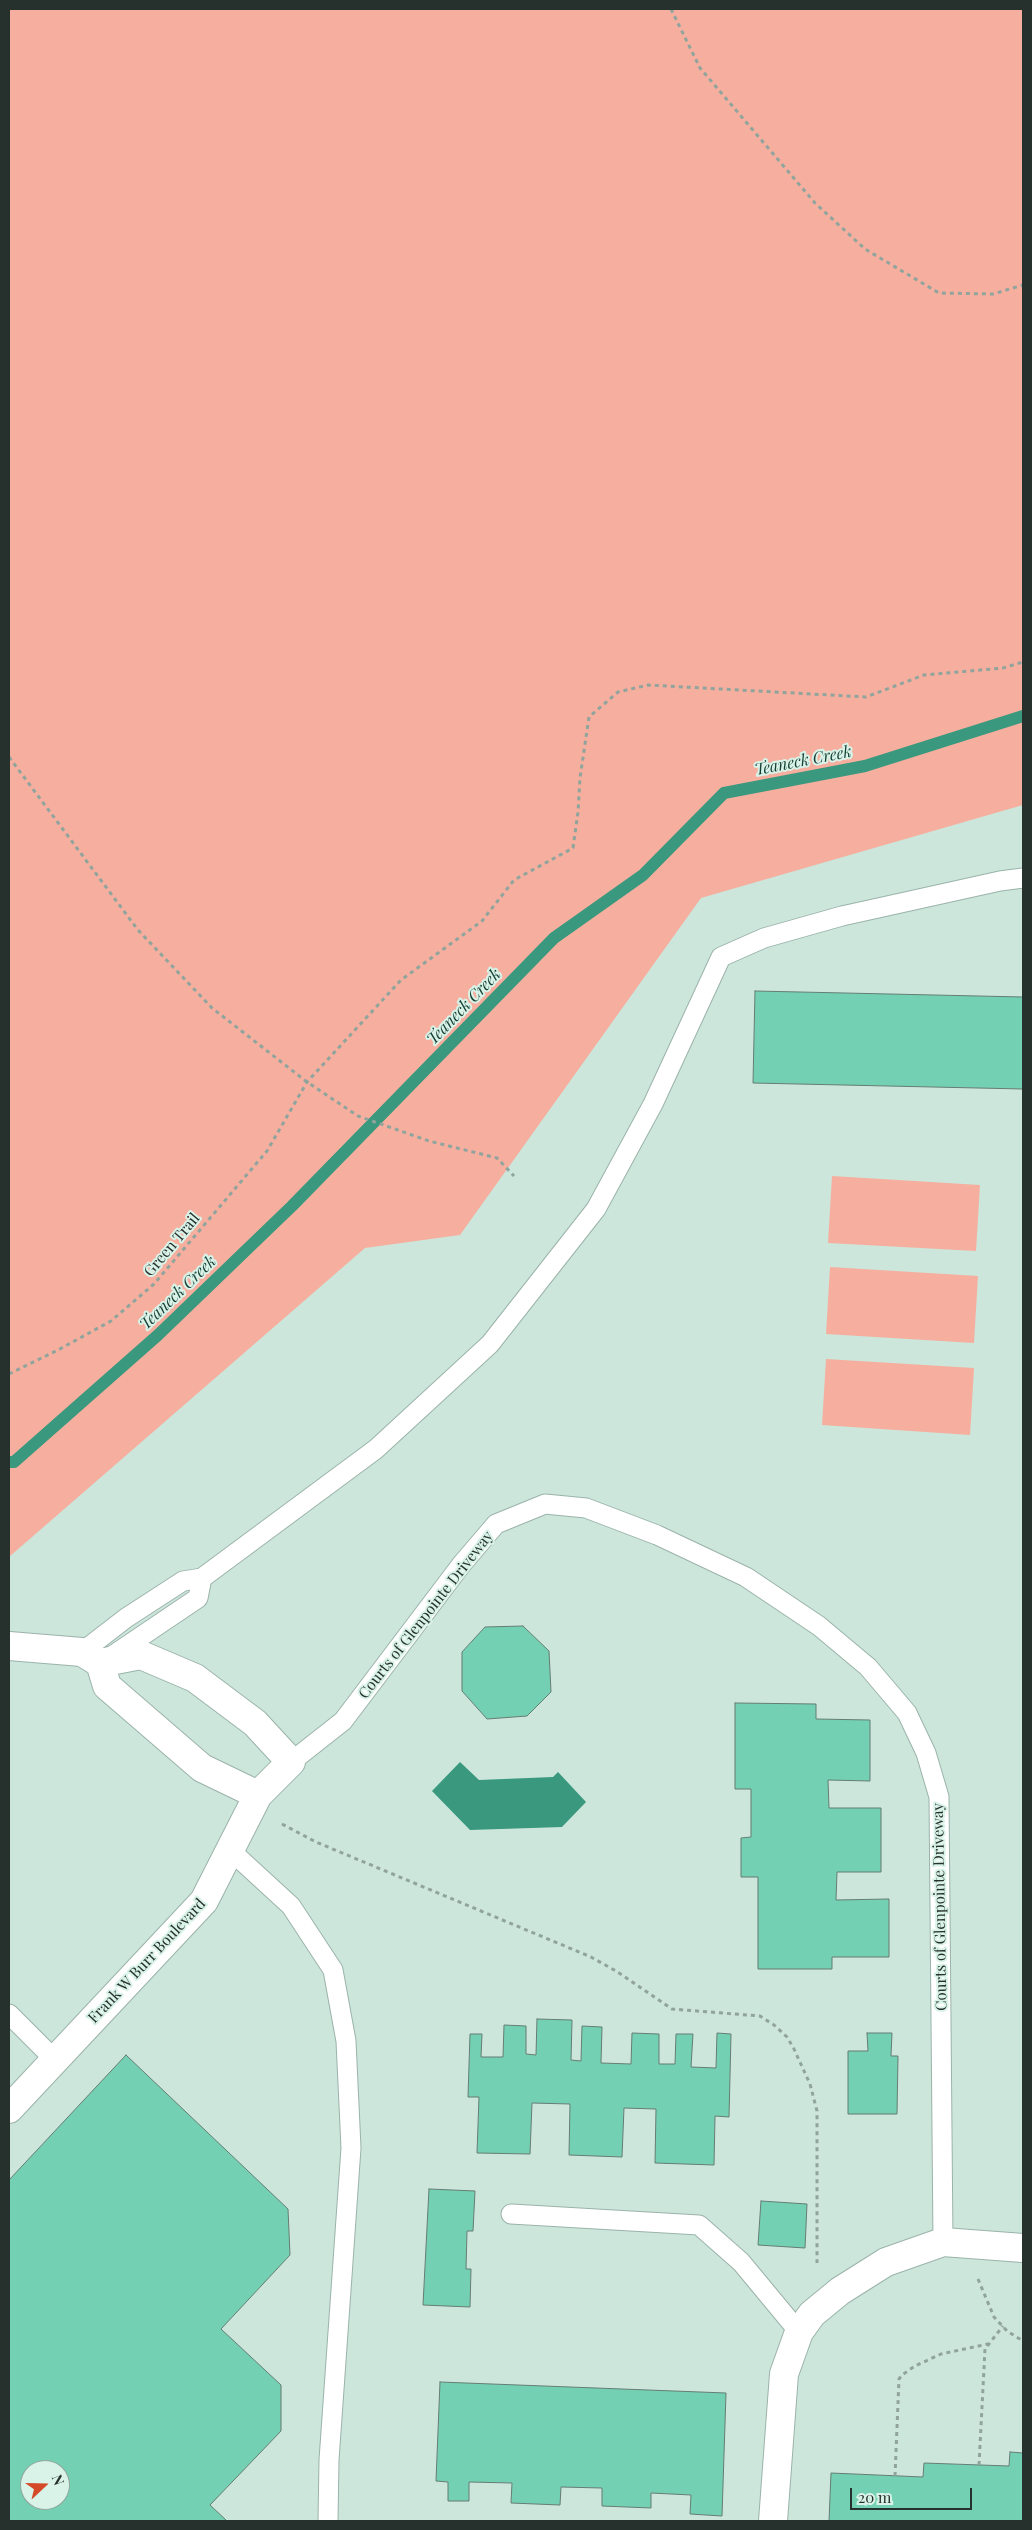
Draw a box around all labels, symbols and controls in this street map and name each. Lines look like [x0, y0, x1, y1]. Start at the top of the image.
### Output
water label: Teaneck Creek [753, 742, 853, 780]
water label: Teaneck Creek [423, 965, 505, 1049]
street label: Green Trail [140, 1210, 204, 1280]
water label: Teaneck Creek [136, 1252, 220, 1334]
street label: Courts of Glenpointe Driveway [355, 1528, 497, 1702]
street label: Courts of Glenpointe Driveway [929, 1803, 951, 2011]
street label: Frank W Burr Boulevard [85, 1895, 209, 2027]
north arrow [20, 2460, 70, 2510]
text: N [48, 2472, 69, 2488]
scale bar [852, 2478, 974, 2510]
text: 20 m [858, 2487, 891, 2507]

